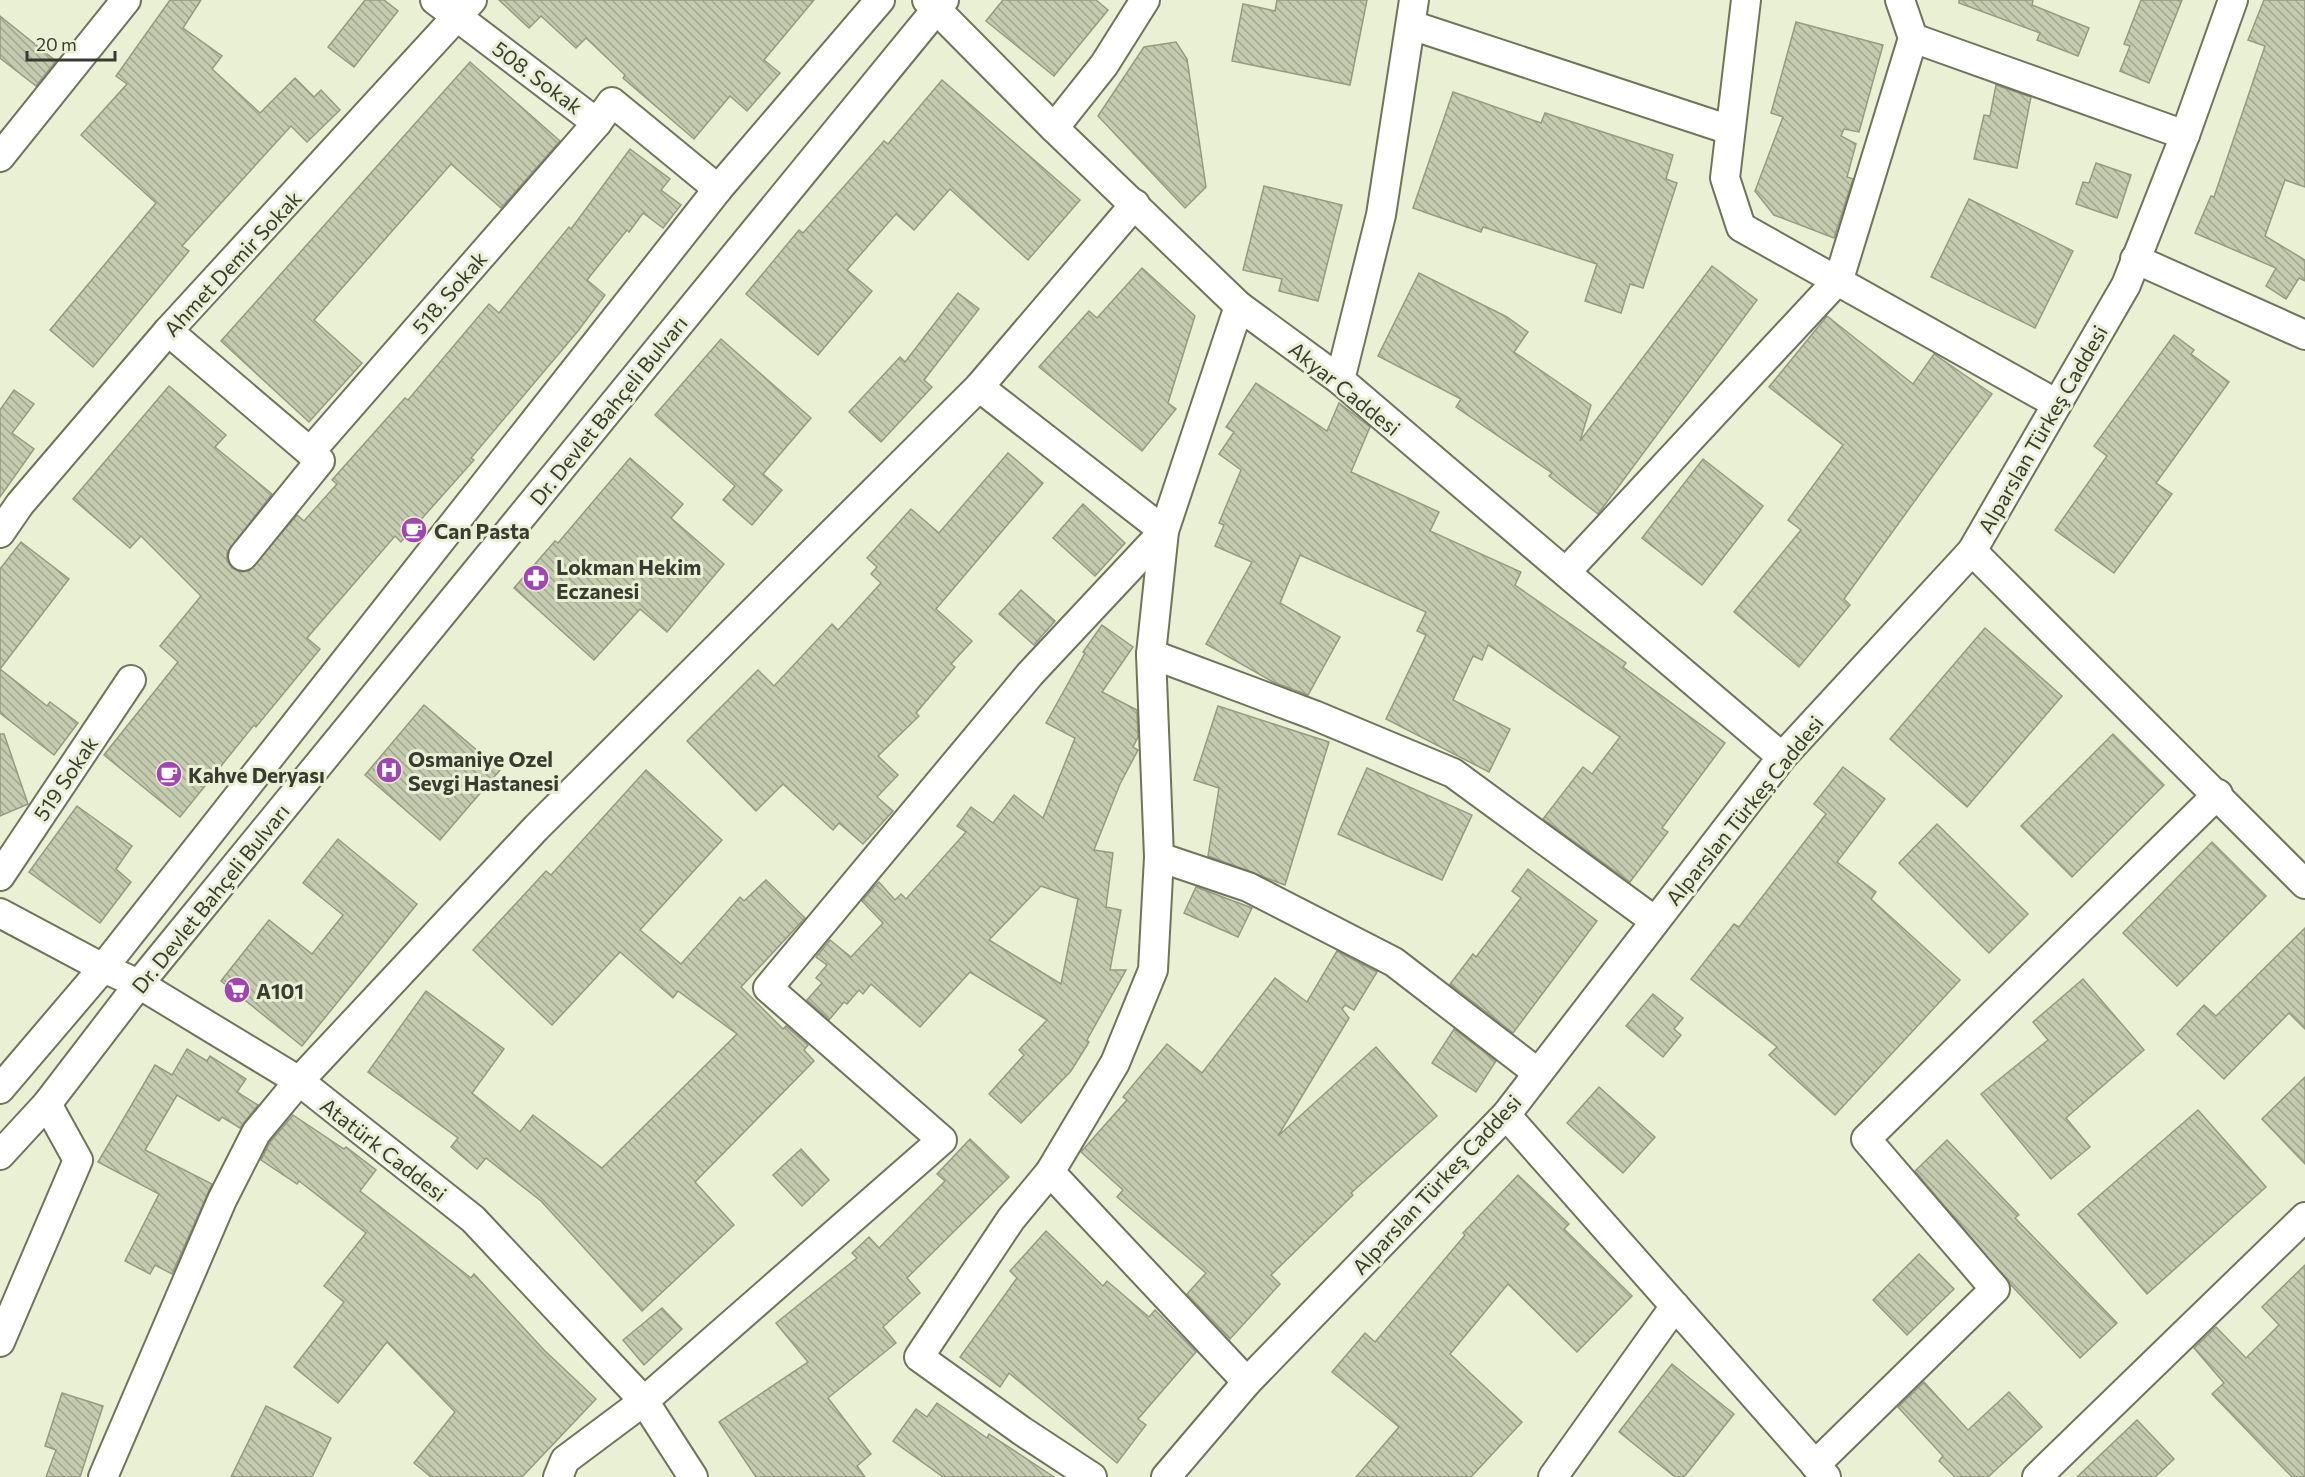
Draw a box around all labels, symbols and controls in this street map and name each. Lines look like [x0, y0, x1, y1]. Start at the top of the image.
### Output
scale bar [27, 24, 116, 62]
text: 20 m [36, 33, 77, 55]
street label: 508. Sokak [488, 35, 588, 119]
street label: Ahmet Demir Sokak [158, 185, 306, 341]
street label: 518. Sokak [406, 246, 492, 338]
street label: Dr. Devlet Bahçeli Bulvarı [524, 310, 692, 510]
street label: Alparslan Türkeş Caddesi [1972, 320, 2112, 538]
street label: Akyar Caddesi [1284, 336, 1406, 440]
cafe icon: Can Pasta [399, 515, 429, 545]
place label: Can Pasta [434, 518, 530, 543]
place label: Lokman Hekim Eczanesi [556, 554, 701, 603]
pharmacy icon: Lokman Hekim Eczanesi [521, 563, 551, 593]
street label: Alparslan Türkeş Caddesi [1660, 710, 1828, 910]
street label: 519 Sokak [28, 731, 102, 825]
place label: Osmaniye Ozel Sevgi Hastanesi [408, 746, 559, 795]
hospital icon: Osmaniye Ozel Sevgi Hastanesi [374, 755, 404, 785]
cafe icon: Kahve Deryası [154, 759, 184, 789]
place label: Kahve Deryası [188, 762, 325, 787]
street label: Dr. Devlet Bahçeli Bulvarı [126, 798, 294, 998]
supermarket icon: A101 [222, 975, 252, 1005]
place label: A101 [256, 978, 304, 1003]
street label: Alparslan Türkeş Caddesi [1346, 1089, 1526, 1279]
street label: Atatürk Caddesi [316, 1092, 452, 1206]

